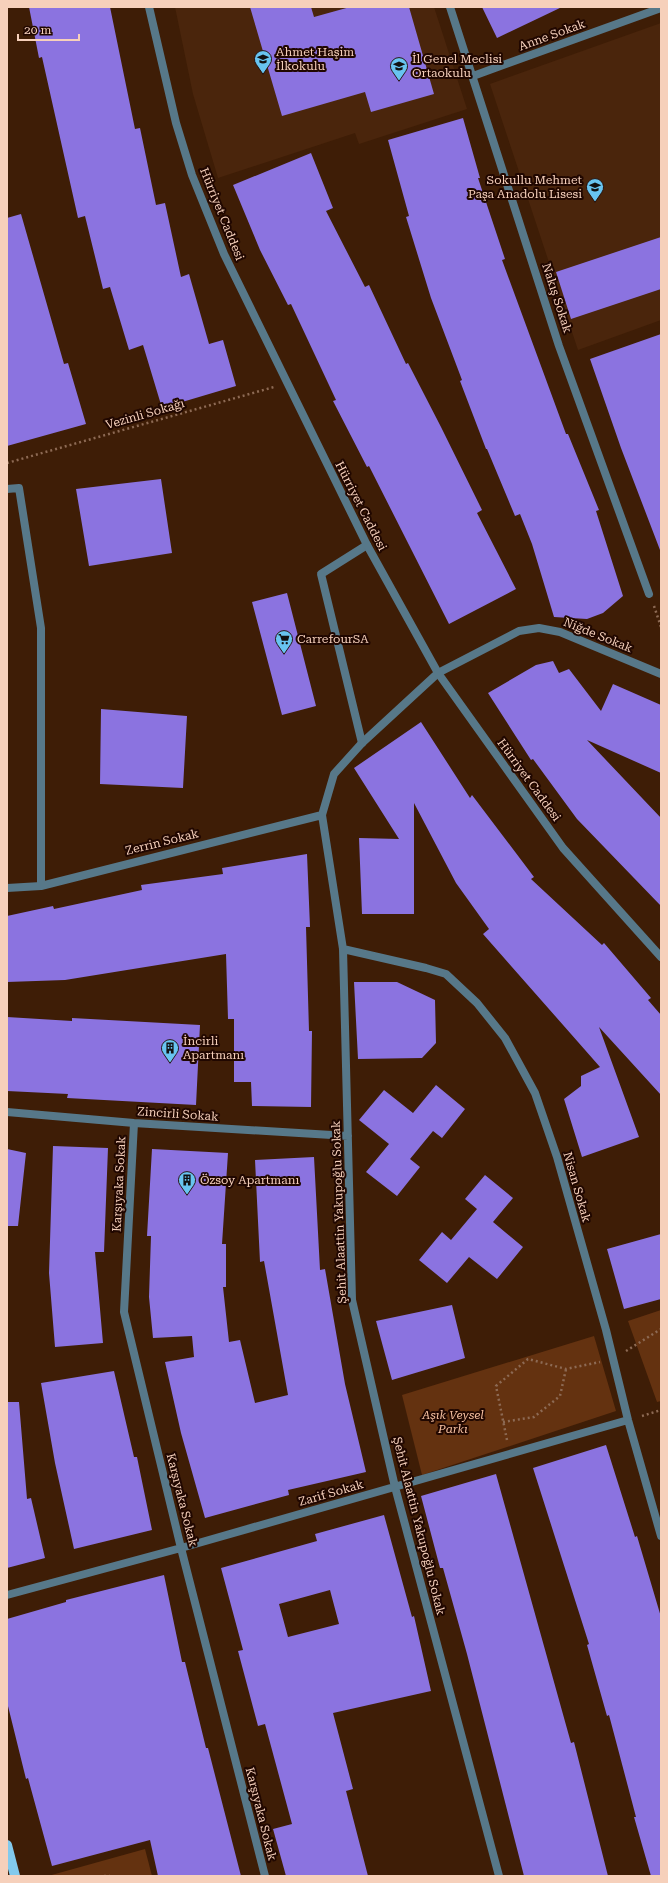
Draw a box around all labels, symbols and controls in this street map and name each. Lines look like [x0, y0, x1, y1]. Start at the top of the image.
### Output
scale bar [18, 16, 79, 42]
street label: Anne Sokak [517, 16, 588, 54]
text: 20 m [24, 23, 51, 37]
place label: Ahmet Haşim İlkokulu [276, 45, 354, 73]
school or university icon: Ahmet Haşim İlkokulu [253, 49, 273, 74]
place label: İl Genel Meclisi Ortaokulu [412, 52, 502, 80]
school or university icon: İl Genel Meclisi Ortaokulu [389, 56, 409, 81]
street label: Hürriyet Caddesi [197, 166, 247, 262]
place label: Sokullu Mehmet Paşa Anadolu Lisesi [468, 173, 583, 201]
school or university icon: Sokullu Mehmet Paşa Anadolu Lisesi [585, 177, 605, 202]
street label: Nakış Sokak [539, 261, 575, 335]
street label: Vezinli Sokağı [104, 396, 186, 432]
street label: Hürriyet Caddesi [332, 459, 390, 553]
street label: Niğde Sokak [561, 615, 635, 655]
supermarket icon: CarrefourSA [274, 629, 294, 654]
place label: CarrefourSA [297, 632, 369, 646]
street label: Hürriyet Caddesi [494, 736, 564, 824]
street label: Zerrin Sokak [124, 826, 200, 858]
place label: İncirli Apartmanı [183, 1034, 244, 1062]
building icon: İncirli Apartmanı [160, 1038, 180, 1063]
street label: Zincirli Sokak [137, 1104, 219, 1124]
street label: Şehit Alaattin Yakupoğlu Sokak [329, 1120, 349, 1304]
street label: Karşıyaka Sokak [109, 1135, 129, 1232]
street label: Nisan Sokak [560, 1150, 594, 1224]
building icon: Özsoy Apartmanı [177, 1170, 197, 1195]
place label: Özsoy Apartmanı [200, 1173, 300, 1187]
park label: Aşık Veysel Parkı [421, 1408, 484, 1436]
street label: Şehit Alaattin Yakupoğlu Sokak [390, 1435, 448, 1617]
street label: Karşıyaka Sokak [164, 1452, 200, 1549]
street label: Zarif Sokak [297, 1477, 365, 1509]
street label: Karşıyaka Sokak [243, 1766, 279, 1863]

